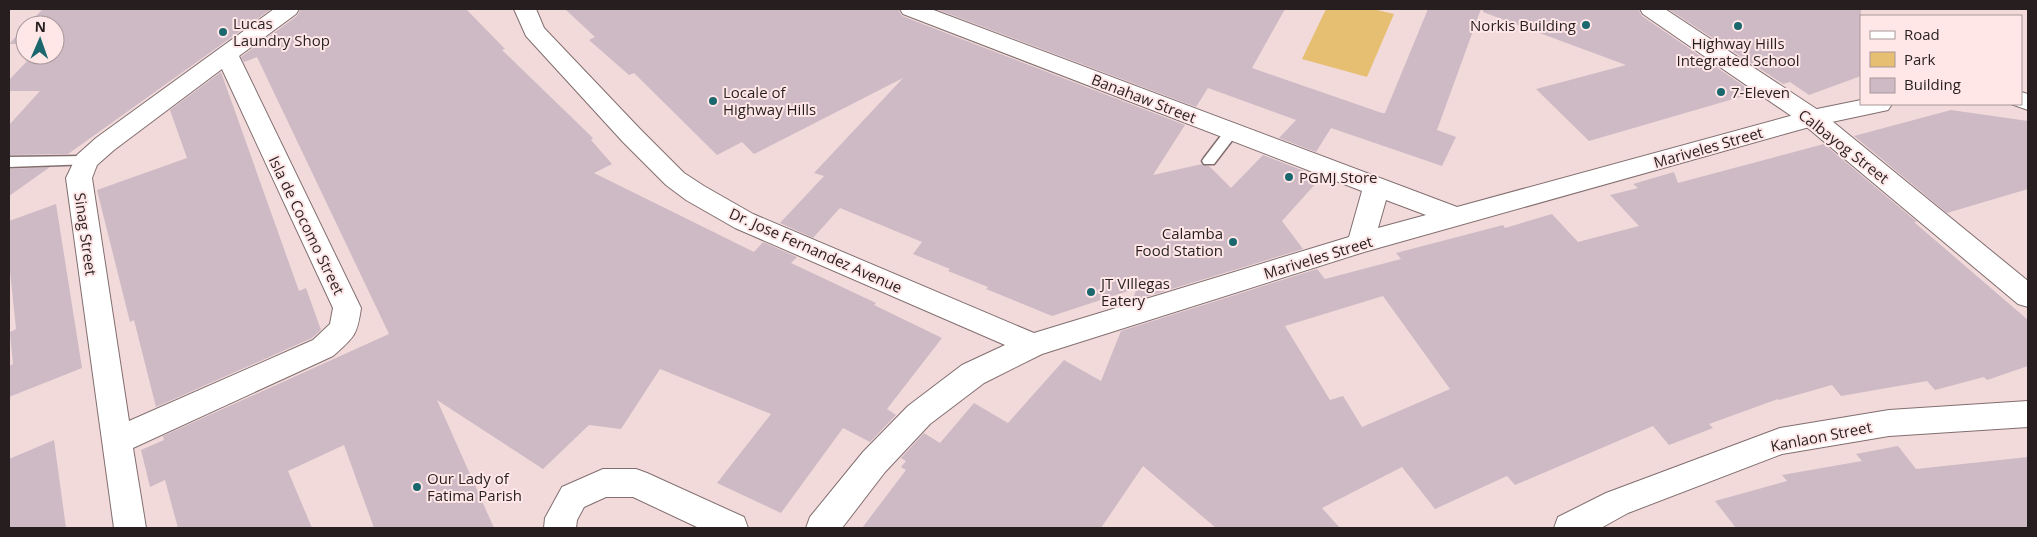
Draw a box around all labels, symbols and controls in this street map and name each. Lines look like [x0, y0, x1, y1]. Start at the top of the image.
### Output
place label: Lucas Laundry Shop [233, 13, 330, 50]
north arrow [15, 15, 65, 65]
place label: Norkis Building [1470, 15, 1576, 35]
legend [1860, 15, 2022, 105]
text: N [34, 17, 46, 36]
marker: Norkis Building [1580, 19, 1592, 31]
marker: Highway Hills Integrated School [1732, 20, 1744, 32]
text: Road [1904, 24, 1940, 44]
marker: Lucas Laundry Shop [217, 26, 229, 38]
place label: Highway Hills Integrated School [1676, 33, 1800, 70]
text: Park [1904, 49, 1935, 69]
street label: Banahaw Street [1089, 69, 1199, 127]
text: Building [1904, 74, 1961, 94]
place label: Locale of Highway Hills [723, 82, 816, 119]
place label: 7-Eleven [1731, 82, 1790, 102]
marker: 7-Eleven [1715, 86, 1727, 98]
marker: Locale of Highway Hills [707, 95, 719, 107]
street label: Calbayog Street [1795, 104, 1893, 188]
street label: Mariveles Street [1651, 122, 1765, 172]
street label: Isla de Cocomo Street [265, 152, 349, 298]
place label: PGMJ Store [1299, 167, 1378, 187]
marker: PGMJ Store [1283, 171, 1295, 183]
street label: Sinag Street [70, 191, 102, 277]
street label: Dr. Jose Fernandez Avenue [726, 203, 906, 297]
place label: Calamba Food Station [1135, 223, 1223, 260]
street label: Mariveles Street [1261, 231, 1375, 283]
marker: Calamba Food Station [1227, 236, 1239, 248]
place label: JT VIllegas Eatery [1099, 273, 1170, 310]
marker: JT VIllegas Eatery [1085, 286, 1097, 298]
street label: Kanlaon Street [1769, 416, 1873, 456]
place label: Our Lady of Fatima Parish [427, 468, 522, 505]
marker: Our Lady of Fatima Parish [411, 481, 423, 493]

